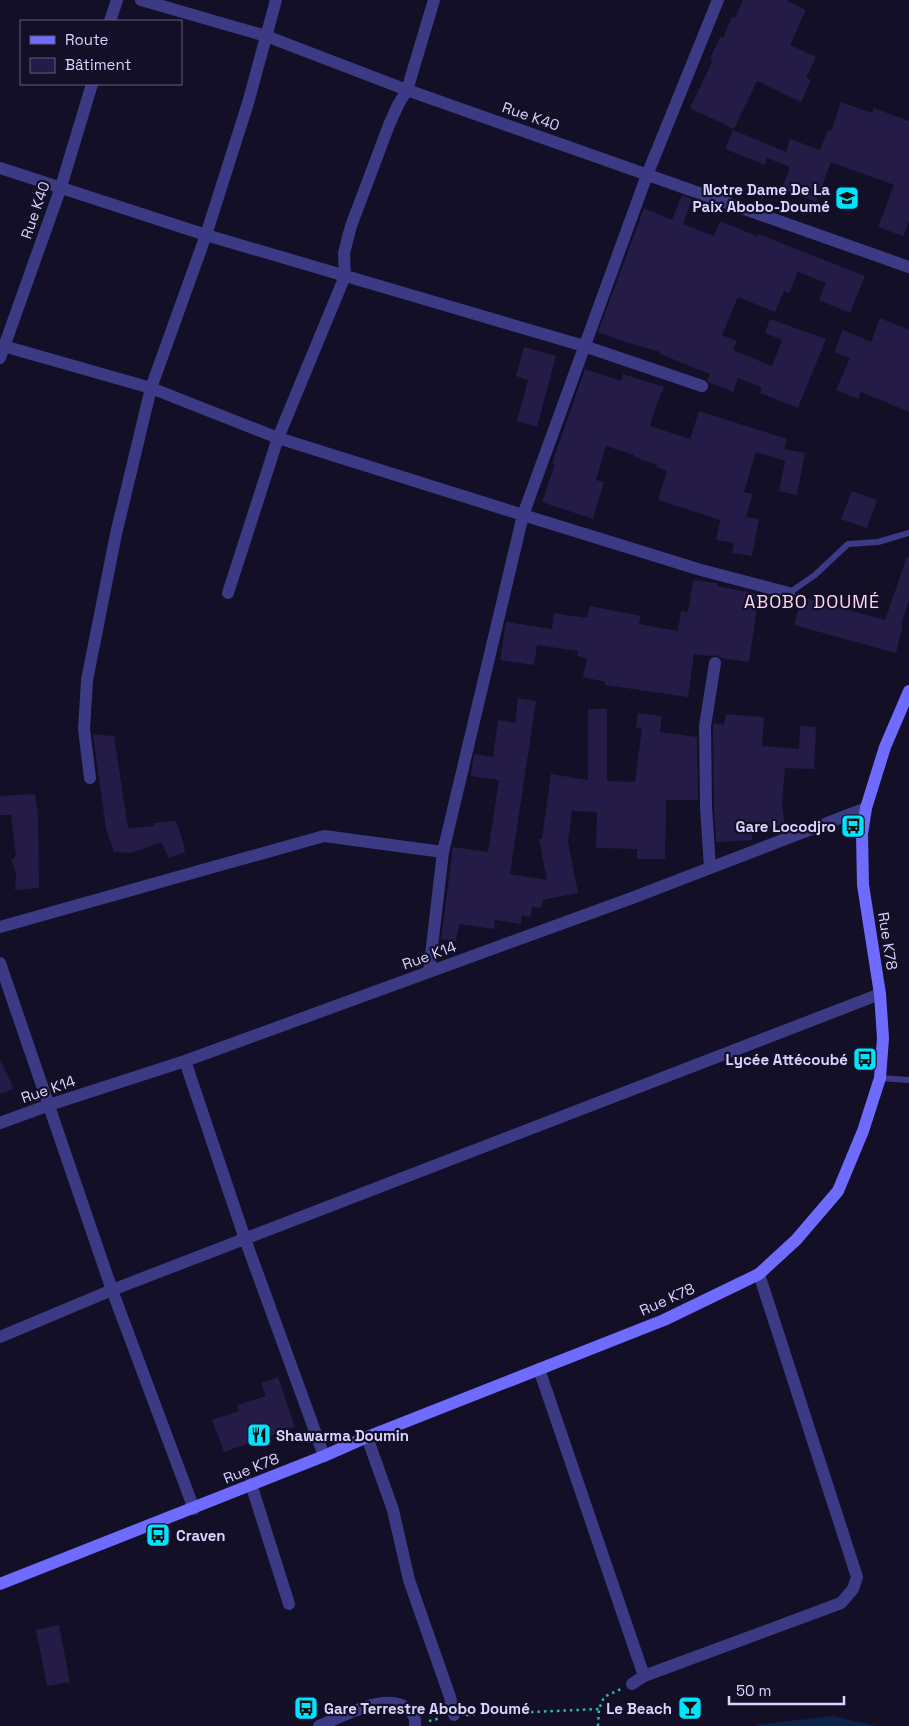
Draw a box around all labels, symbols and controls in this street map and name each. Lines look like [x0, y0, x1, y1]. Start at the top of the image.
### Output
legend [20, 20, 182, 85]
text: Route [65, 30, 109, 49]
text: Bâtiment [65, 55, 131, 74]
street label: Rue K40 [500, 97, 562, 135]
street label: Rue K40 [16, 179, 54, 241]
place label: Notre Dame De La Paix Abobo-Doumé [693, 180, 830, 216]
school or university icon: Notre Dame De La Paix Abobo-Doumé [834, 185, 860, 211]
district label: ABOBO DOUMÉ [744, 590, 880, 613]
bus stop icon: Gare Locodjro [840, 813, 866, 839]
place label: Gare Locodjro [736, 817, 836, 836]
street label: Rue K78 [874, 911, 902, 971]
street label: Rue K14 [399, 936, 459, 974]
bus stop icon: Lycée Attécoubé [852, 1046, 878, 1072]
place label: Lycée Attécoubé [726, 1050, 848, 1069]
street label: Rue K14 [18, 1071, 78, 1107]
street label: Rue K78 [637, 1278, 697, 1320]
restaurant icon: Shawarma Doumin [246, 1422, 272, 1448]
place label: Shawarma Doumin [276, 1426, 409, 1445]
street label: Rue K78 [220, 1448, 282, 1488]
bus stop icon: Craven [145, 1522, 171, 1548]
place label: Craven [176, 1526, 226, 1545]
scale bar [729, 1674, 844, 1706]
text: 50 m [736, 1681, 771, 1700]
bus stop icon: Gare Terrestre Abobo Doumé [293, 1695, 319, 1721]
bar icon: Le Beach [677, 1695, 703, 1721]
place label: Gare Terrestre Abobo Doumé [324, 1699, 530, 1718]
place label: Le Beach [606, 1699, 672, 1718]

